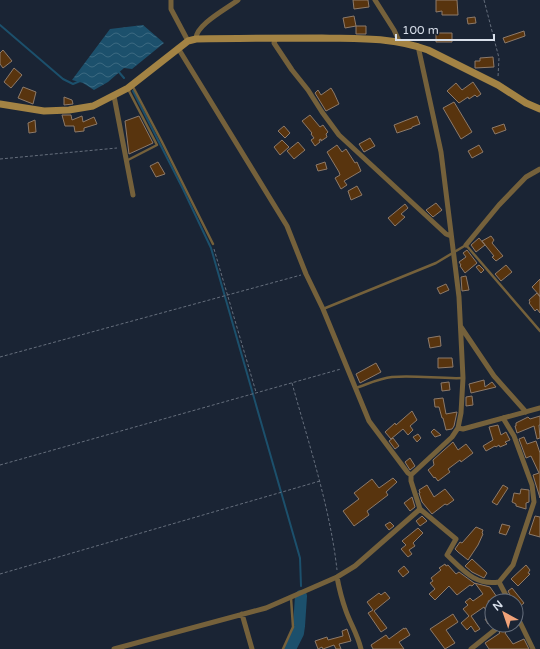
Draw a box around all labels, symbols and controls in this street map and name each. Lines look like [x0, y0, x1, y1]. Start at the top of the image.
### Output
scale bar [396, 16, 494, 42]
text: 100 m [402, 23, 439, 37]
north arrow [484, 593, 524, 633]
text: N [490, 598, 505, 614]

